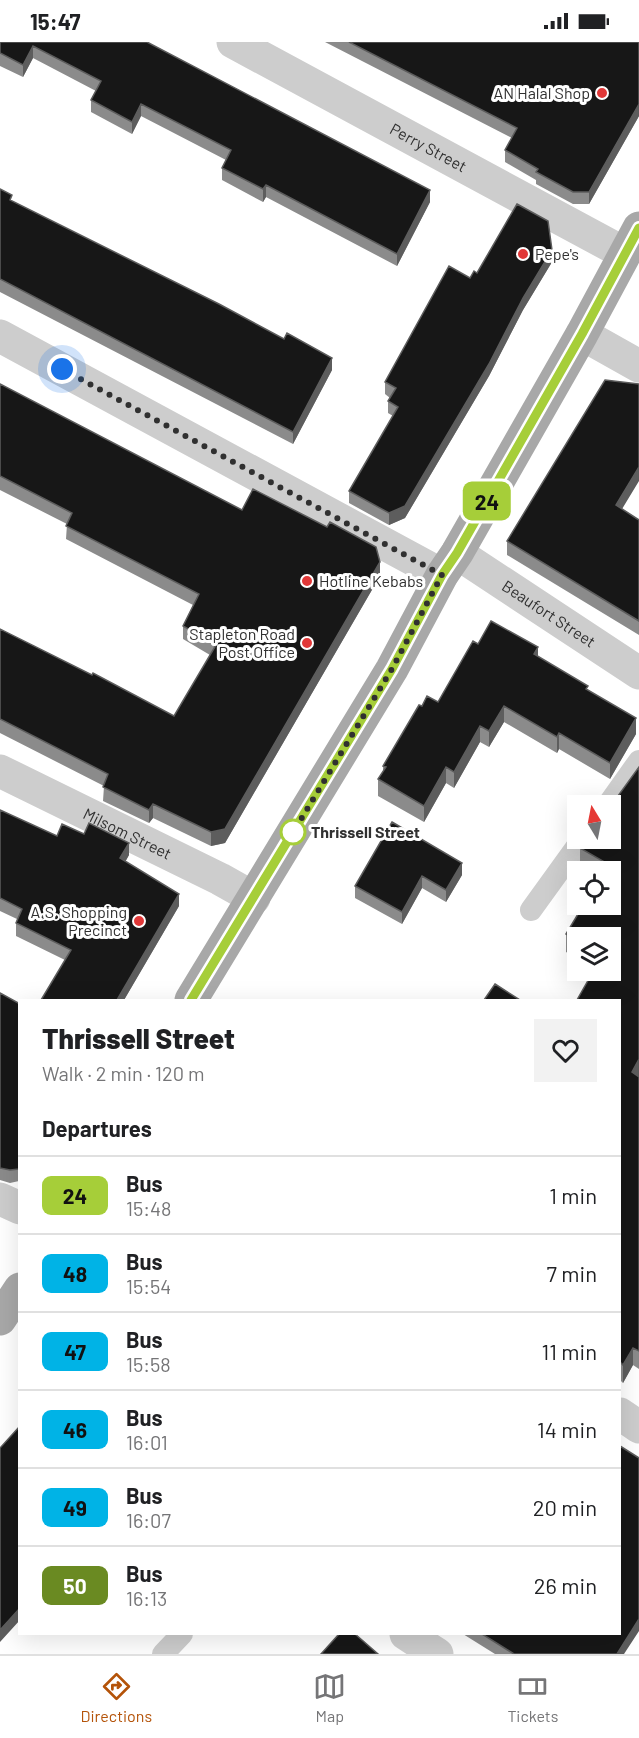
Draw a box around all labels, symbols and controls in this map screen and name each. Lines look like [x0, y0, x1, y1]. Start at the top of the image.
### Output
text: 15:47 [30, 8, 80, 34]
place label: AN Halal Shop [493, 83, 590, 102]
marker: AN Halal Shop [595, 86, 609, 100]
street label: Perry Street [387, 119, 470, 175]
place label: Pepe's [535, 244, 579, 263]
marker: Pepe's [516, 247, 530, 261]
your location [47, 354, 77, 384]
line badge: 24 [460, 482, 514, 520]
text: 24 [475, 489, 499, 514]
place label: Hotline Kebabs [319, 571, 423, 590]
marker: Hotline Kebabs [300, 574, 314, 588]
street label: Beaufort Street [499, 576, 599, 651]
place label: Stapleton Road Post Office [189, 624, 295, 661]
marker: Stapleton Road Post Office [300, 636, 314, 650]
north arrow [567, 795, 621, 849]
map controls [567, 795, 621, 981]
street label: Milsom Street [80, 803, 175, 863]
marker: Thrissell Street [280, 819, 306, 845]
place label: Thrissell Street [311, 822, 420, 841]
button: locate [567, 861, 621, 915]
place label: A.S. Shopping Precinct [31, 902, 127, 939]
marker: A.S. Shopping Precinct [132, 914, 146, 928]
button: layers [567, 927, 621, 981]
button: heart [534, 1019, 597, 1082]
text: Thrissell Street [42, 1021, 235, 1055]
text: Walk · 2 min · 120 m [42, 1061, 205, 1085]
text: Departures [42, 1115, 152, 1141]
text: Bus [126, 1170, 163, 1196]
text: 1 min [549, 1182, 597, 1208]
text: 24 [63, 1183, 87, 1208]
text: 15:48 [126, 1196, 172, 1220]
text: Bus [126, 1248, 163, 1274]
text: 7 min [547, 1260, 597, 1286]
text: 48 [63, 1261, 87, 1286]
text: 15:54 [126, 1274, 171, 1298]
text: Bus [126, 1326, 163, 1352]
text: 11 min [541, 1338, 597, 1364]
text: 47 [64, 1339, 86, 1364]
text: 15:58 [126, 1352, 171, 1376]
text: Bus [126, 1404, 163, 1430]
text: 14 min [537, 1416, 597, 1442]
text: 46 [63, 1417, 87, 1442]
text: 16:01 [126, 1430, 168, 1454]
text: Bus [126, 1482, 163, 1508]
text: 20 min [533, 1494, 597, 1520]
text: 49 [63, 1495, 87, 1520]
text: 16:07 [126, 1508, 171, 1532]
text: Bus [126, 1560, 163, 1586]
text: 26 min [534, 1572, 597, 1598]
text: 50 [63, 1573, 87, 1598]
text: 16:13 [126, 1586, 167, 1610]
tab: Directions [81, 1670, 152, 1725]
tab: Map [313, 1670, 346, 1725]
tab: Tickets [507, 1670, 558, 1725]

